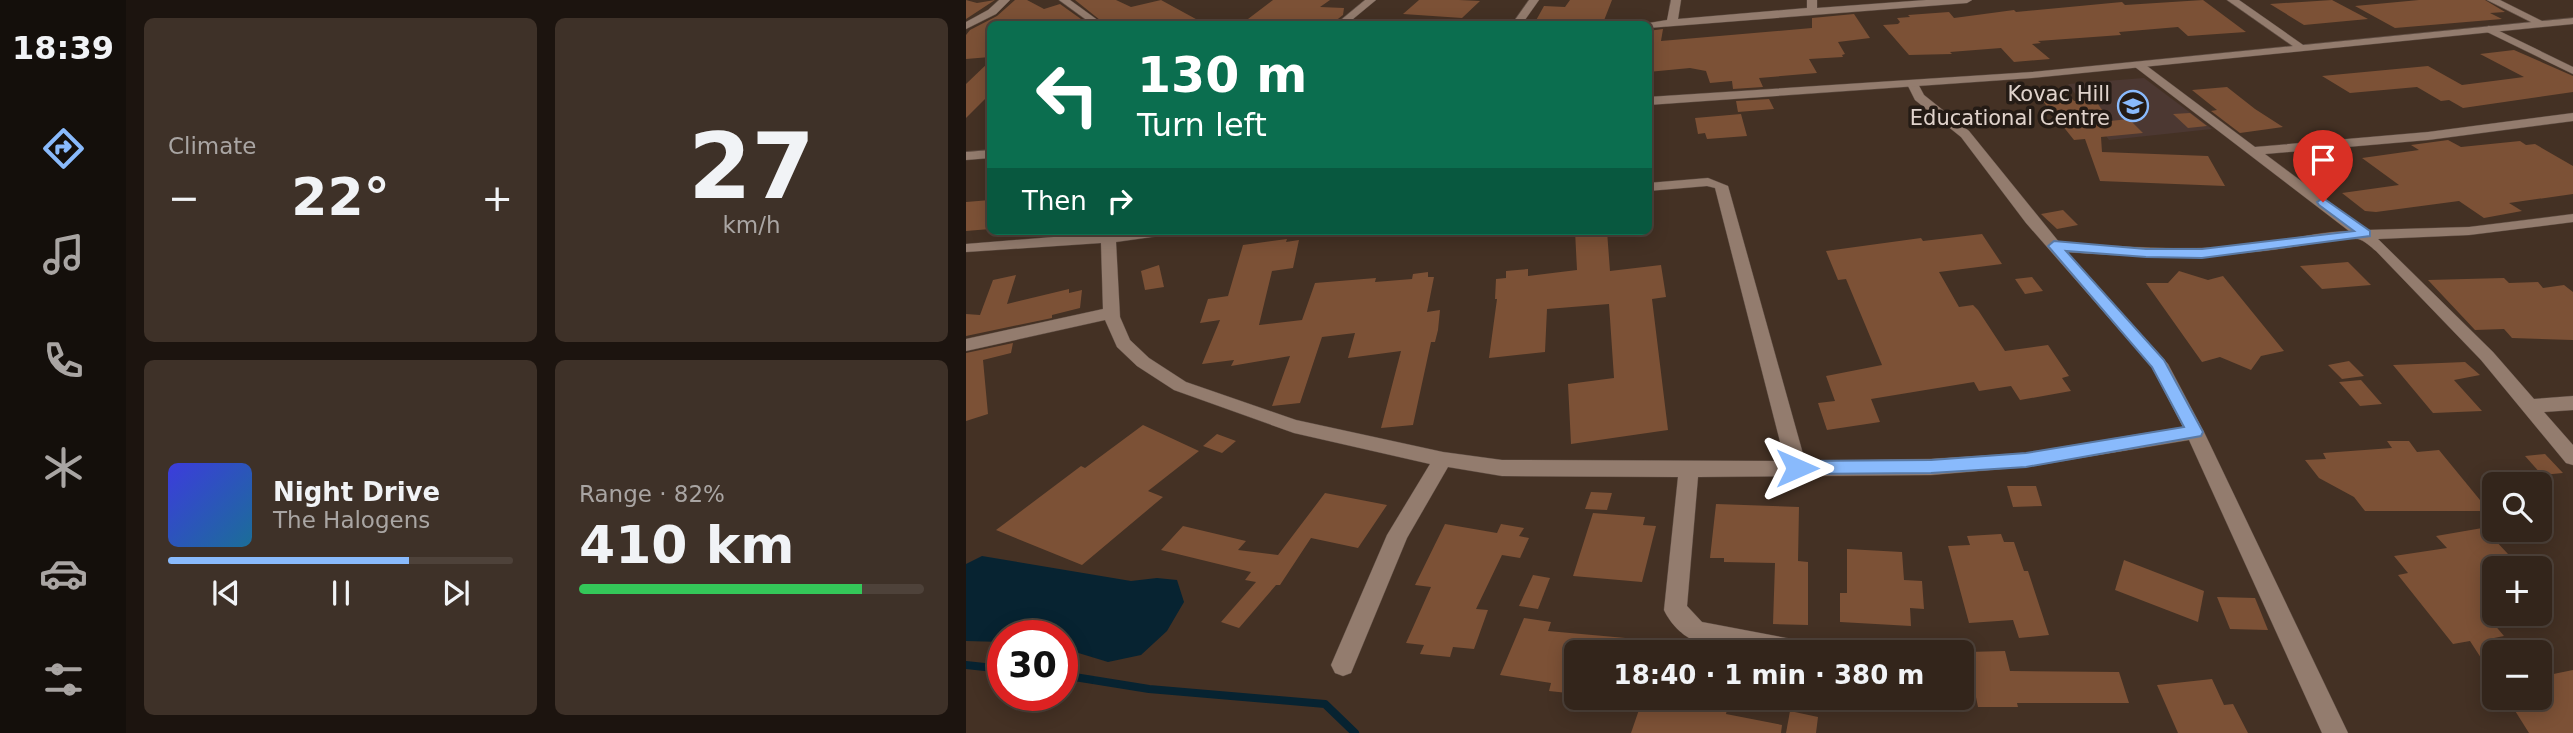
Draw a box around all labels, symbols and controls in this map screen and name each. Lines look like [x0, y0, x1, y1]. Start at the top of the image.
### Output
text: 18:39 [12, 29, 114, 67]
text: 130 m [1137, 47, 1307, 104]
icon: left [1022, 49, 1113, 140]
place label: Kovac Hill Educational Centre [1910, 82, 2110, 130]
school or university icon: Kovac Hill Educational Centre [2116, 89, 2150, 123]
text: Turn left [1137, 106, 1267, 144]
text: 27 [688, 114, 815, 219]
icon: directions [39, 124, 88, 173]
pin [2293, 130, 2353, 202]
text: Climate [168, 133, 257, 159]
icon: arrive [2304, 141, 2342, 179]
text: 22° [291, 167, 390, 227]
text: − [168, 176, 200, 220]
text: + [481, 176, 513, 220]
icon: right [1101, 182, 1139, 220]
text: Then [1022, 186, 1087, 216]
text: km/h [722, 212, 781, 238]
icon: music [39, 230, 88, 279]
icon: phone [39, 336, 88, 385]
position arrow [1760, 431, 1834, 505]
icon: climate [39, 443, 88, 492]
map controls [2482, 472, 2552, 710]
button: search [2482, 472, 2552, 542]
text: Night Drive [273, 477, 440, 507]
text: Range · 82% [579, 481, 725, 507]
text: The Halogens [273, 507, 430, 533]
text: 410 km [579, 515, 794, 575]
icon: car [39, 549, 88, 598]
button: + [2482, 556, 2552, 626]
icon: previous [207, 574, 245, 612]
icon: pause [322, 574, 360, 612]
icon: next [437, 574, 475, 612]
speed limit sign: 30 [987, 620, 1078, 711]
button: − [2482, 640, 2552, 710]
icon: filters [39, 655, 88, 704]
text: 18:40 · 1 min · 380 m [1614, 660, 1924, 690]

